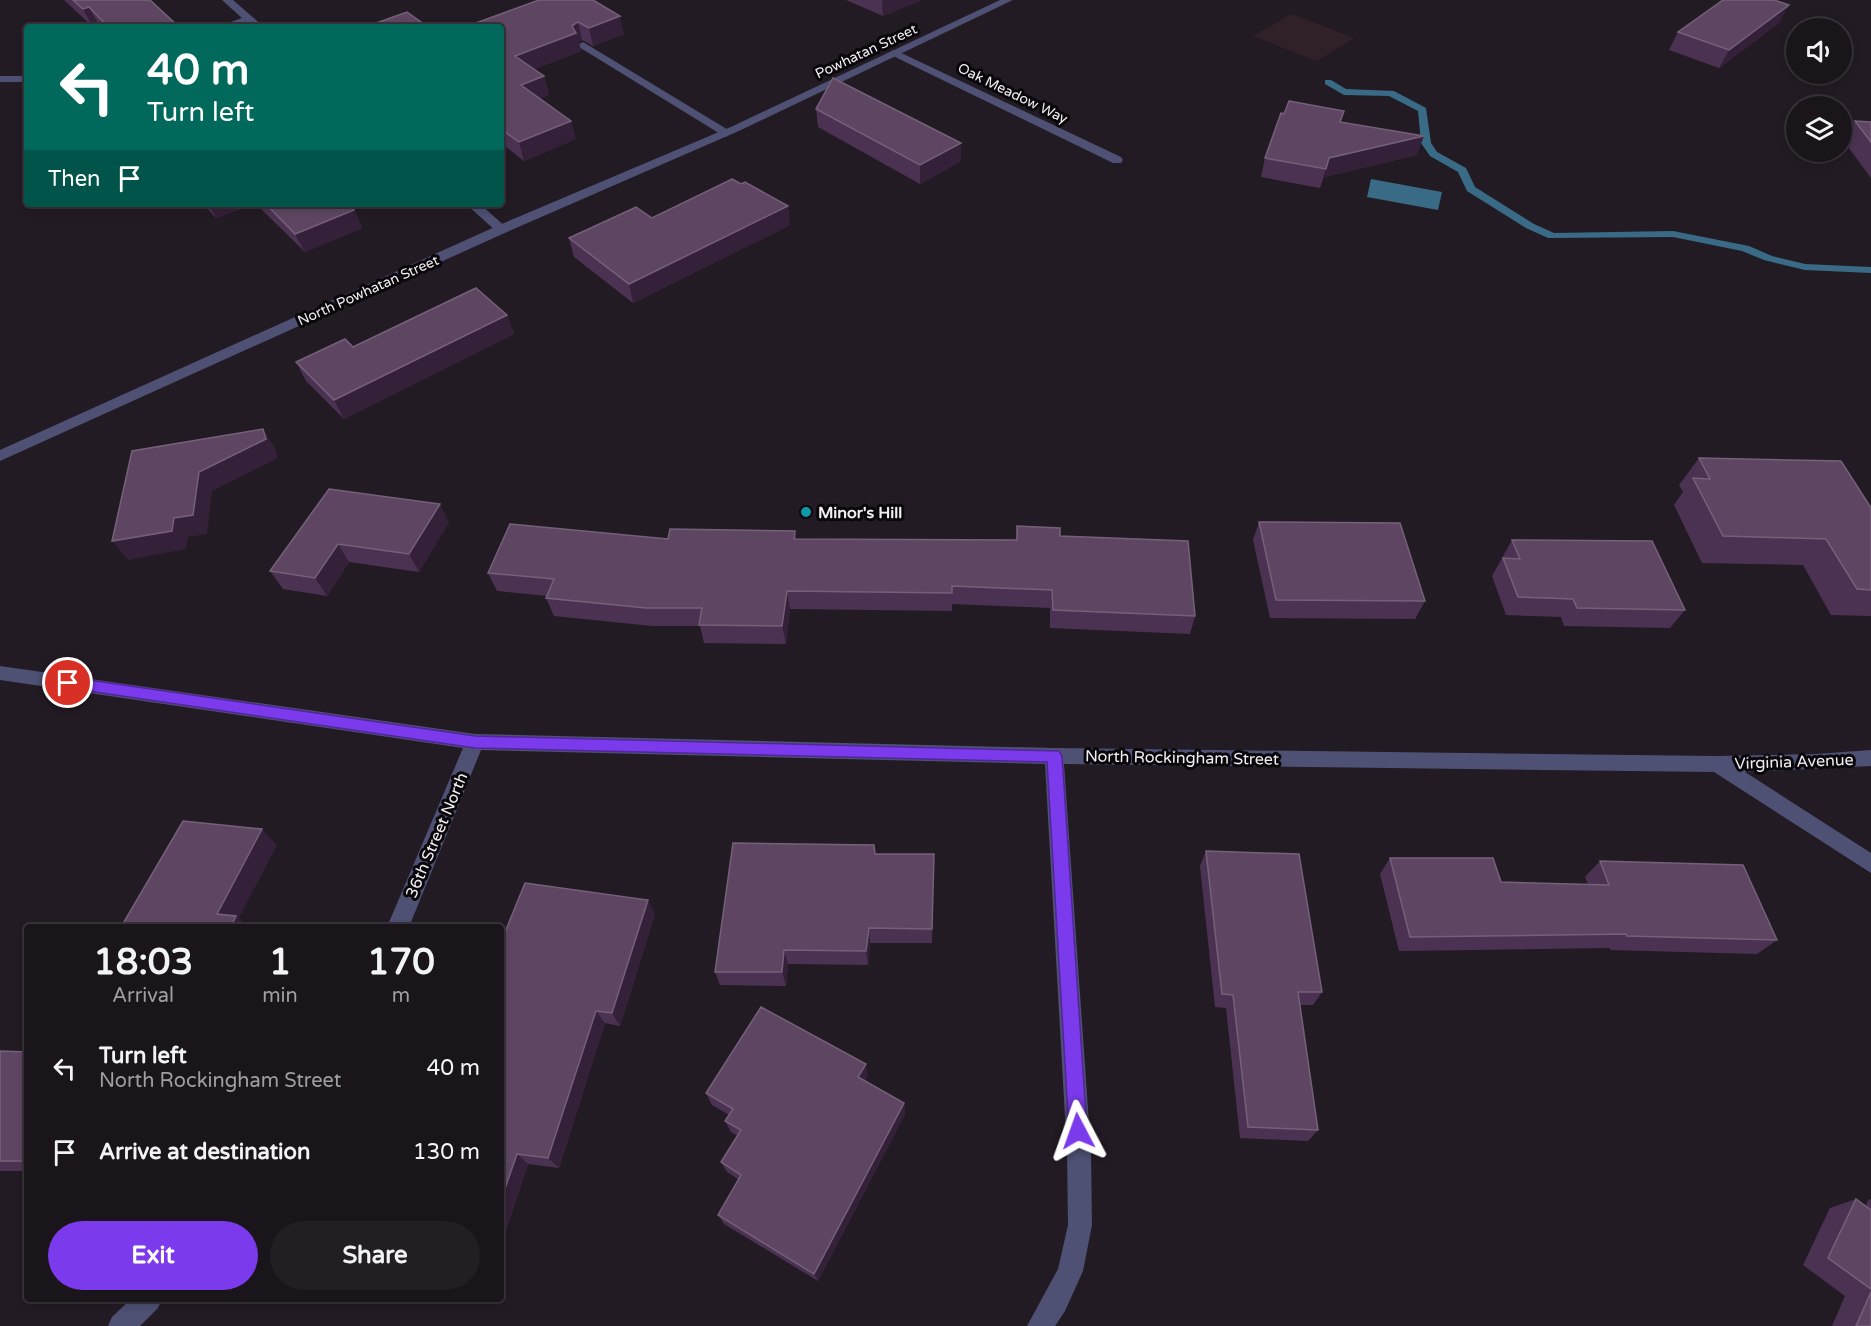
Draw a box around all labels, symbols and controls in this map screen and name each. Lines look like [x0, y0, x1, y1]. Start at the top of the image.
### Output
map controls [1786, 18, 1852, 162]
button: sound [1786, 18, 1852, 84]
street label: Powhatan Street [813, 20, 920, 82]
text: 40 m [147, 45, 249, 96]
icon: left [48, 48, 126, 126]
street label: Oak Meadow Way [955, 59, 1071, 128]
text: Turn left [147, 96, 254, 129]
button: layers [1786, 96, 1852, 162]
icon: arrive [113, 162, 146, 195]
text: Then [48, 166, 101, 192]
street label: North Powhatan Street [295, 251, 442, 329]
place label: Minor's Hill [818, 503, 902, 523]
marker: Minor's Hill [799, 505, 813, 519]
pin [42, 657, 93, 708]
icon: arrive [51, 666, 84, 699]
street label: North Rockingham Street [1085, 746, 1279, 770]
street label: Virginia Avenue [1734, 750, 1854, 774]
street label: 36th Street North [401, 770, 472, 901]
text: 18:03 [93, 941, 193, 984]
text: 1 [269, 941, 291, 984]
text: 170 [367, 941, 435, 984]
text: Arrival [112, 984, 174, 1008]
text: min [262, 984, 298, 1008]
text: m [392, 984, 410, 1008]
text: Turn left [99, 1043, 187, 1069]
icon: left [48, 1052, 81, 1085]
text: 40 m [426, 1055, 480, 1081]
text: North Rockingham Street [99, 1069, 342, 1093]
position arrow [1046, 1099, 1110, 1163]
icon: arrive [48, 1136, 81, 1169]
text: Arrive at destination [99, 1139, 310, 1165]
text: 130 m [413, 1139, 480, 1165]
button: Exit [48, 1221, 258, 1290]
button: Share [270, 1221, 480, 1290]

